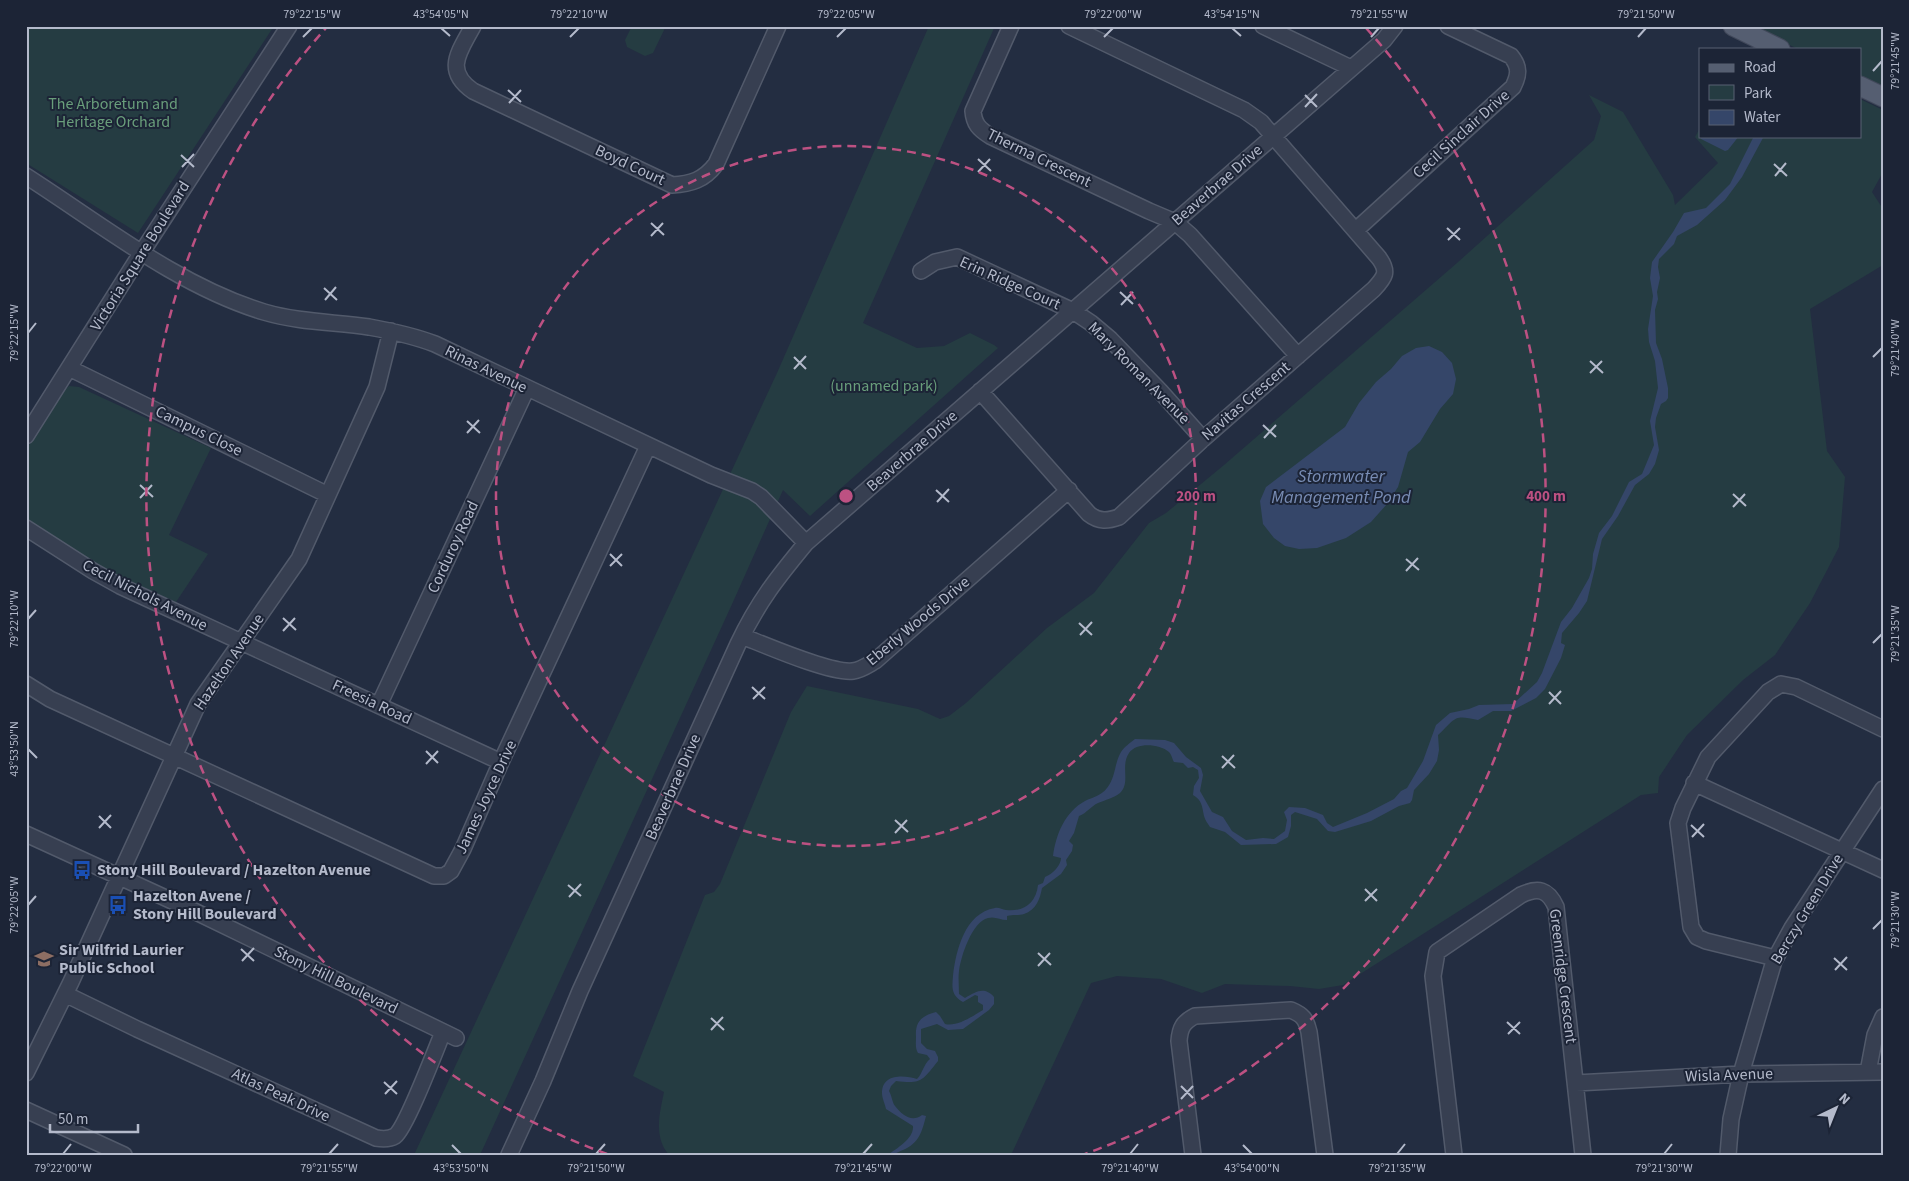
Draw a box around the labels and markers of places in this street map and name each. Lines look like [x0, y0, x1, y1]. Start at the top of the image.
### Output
centre of rings [837, 487, 855, 505]
bus stop icon: Stony Hill Boulevard / Hazelton Avenue [71, 859, 93, 881]
place label: Stony Hill Boulevard / Hazelton Avenue [97, 859, 371, 881]
place label: Hazelton Avene / Stony Hill Boulevard [133, 885, 277, 925]
bus stop icon: Hazelton Avene / Stony Hill Boulevard [107, 894, 129, 916]
place label: Sir Wilfrid Laurier Public School [59, 939, 184, 979]
school or university icon: Sir Wilfrid Laurier Public School [33, 948, 55, 970]

